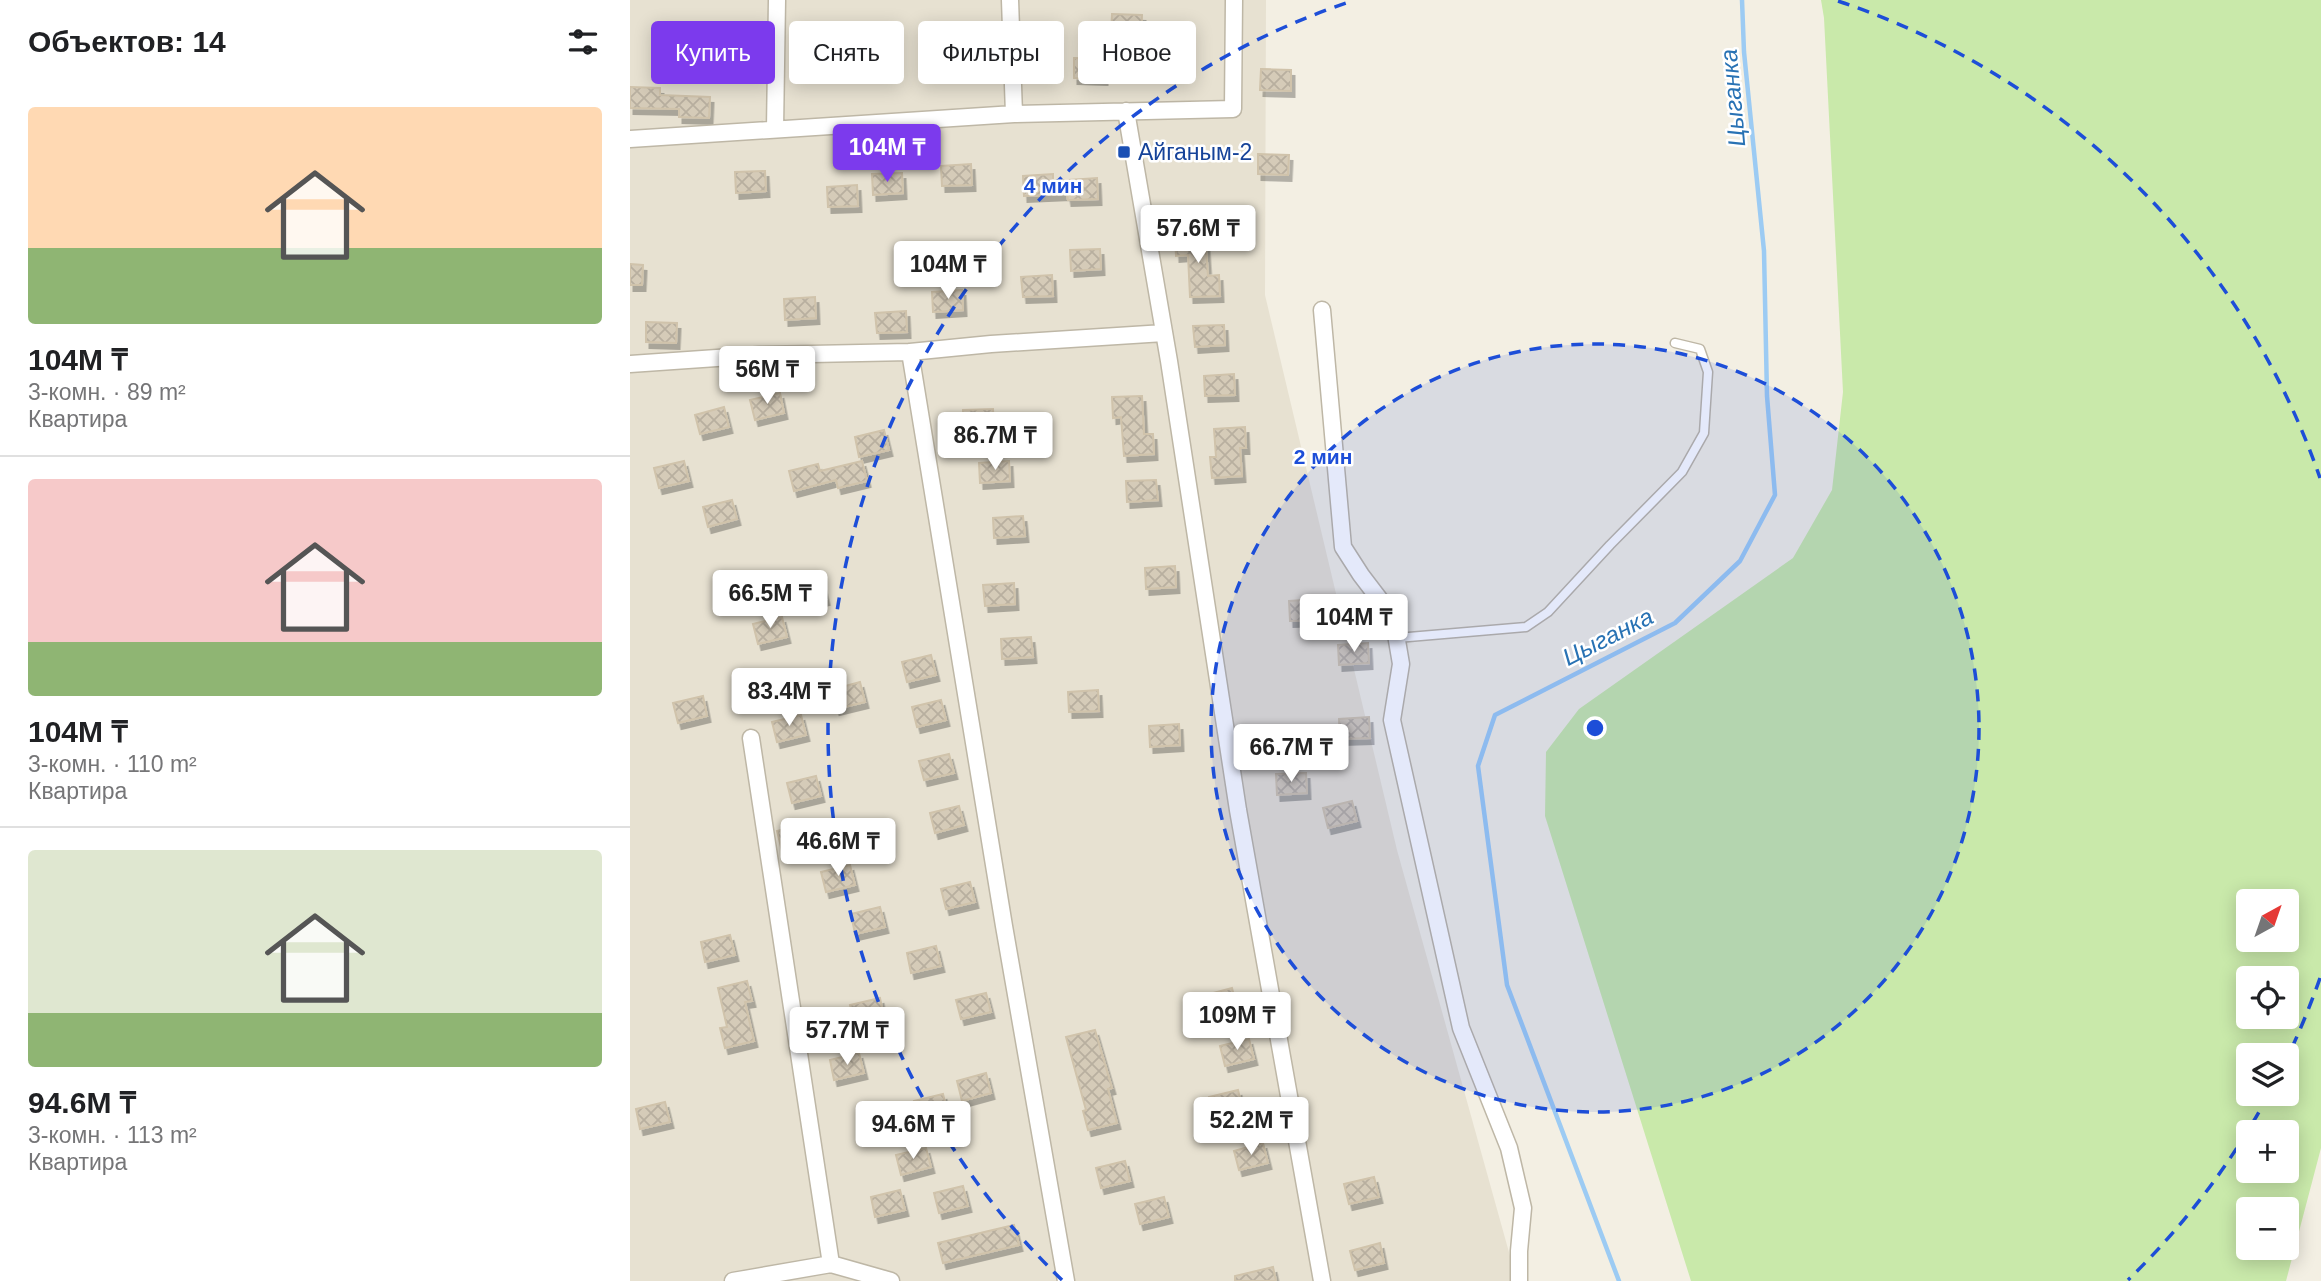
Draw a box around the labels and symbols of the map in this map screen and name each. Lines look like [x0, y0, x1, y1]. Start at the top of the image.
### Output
water label: Цыганка [1715, 48, 1750, 148]
pin: 104M ₸ [830, 124, 944, 184]
place label: Айганым-2 [1138, 139, 1252, 165]
marker: Айганым-2 [1116, 144, 1132, 160]
text: 4 мин [1024, 174, 1082, 197]
pin: 57.6M ₸ [1133, 205, 1263, 265]
pin: 104M ₸ [891, 242, 1005, 301]
pin: 56M ₸ [718, 346, 816, 406]
pin: 86.7M ₸ [930, 412, 1060, 472]
text: 2 мин [1294, 445, 1352, 468]
pin: 66.5M ₸ [705, 570, 835, 630]
pin: 104M ₸ [1297, 594, 1411, 654]
water label: Цыганка [1558, 602, 1658, 671]
pin: 83.4M ₸ [724, 668, 854, 728]
centre of rings [1583, 716, 1607, 740]
pin: 66.7M ₸ [1226, 724, 1356, 784]
pin: 46.6M ₸ [773, 818, 903, 878]
north arrow [2236, 889, 2300, 952]
pin: 109M ₸ [1180, 992, 1294, 1052]
pin: 57.7M ₸ [782, 1007, 912, 1067]
pin: 52.2M ₸ [1186, 1098, 1316, 1157]
pin: 94.6M ₸ [848, 1102, 978, 1161]

